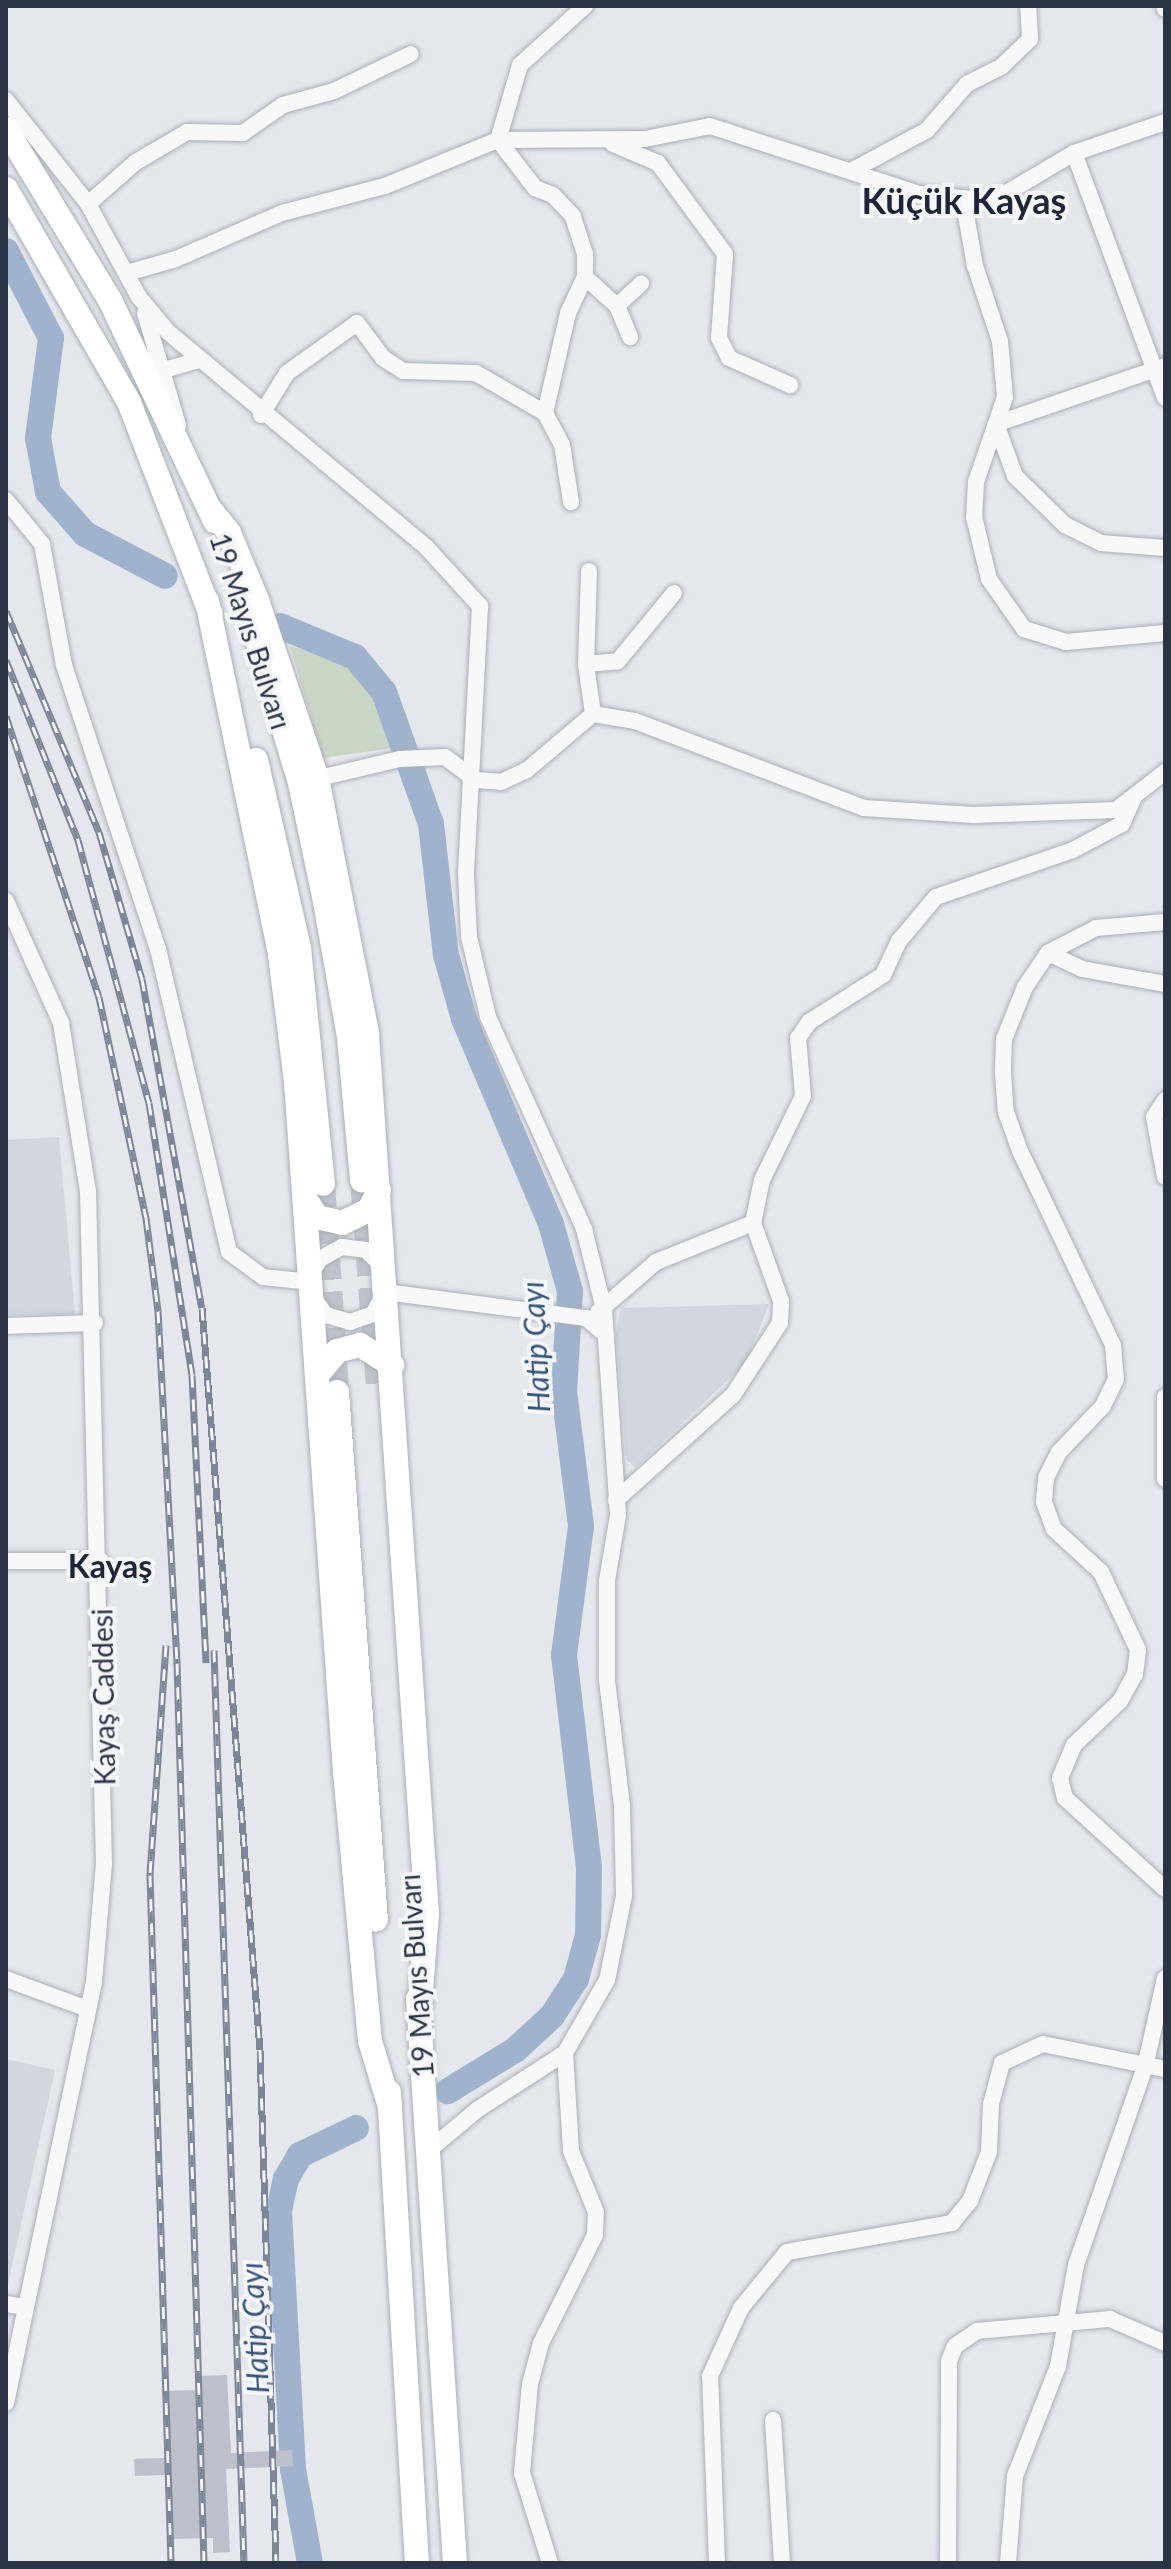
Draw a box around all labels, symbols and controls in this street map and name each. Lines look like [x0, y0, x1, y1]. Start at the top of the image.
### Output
district label: Küçük Kayaş [862, 179, 1066, 223]
street label: 19 Mayıs Bulvarı [203, 529, 299, 733]
water label: Hatip Çayı [514, 1280, 556, 1414]
district label: Kayaş [68, 1547, 152, 1585]
street label: Kayaş Caddesi [85, 1608, 121, 1786]
street label: 19 Mayıs Bulvarı [392, 1873, 440, 2079]
water label: Hatip Çayı [233, 2261, 275, 2395]

